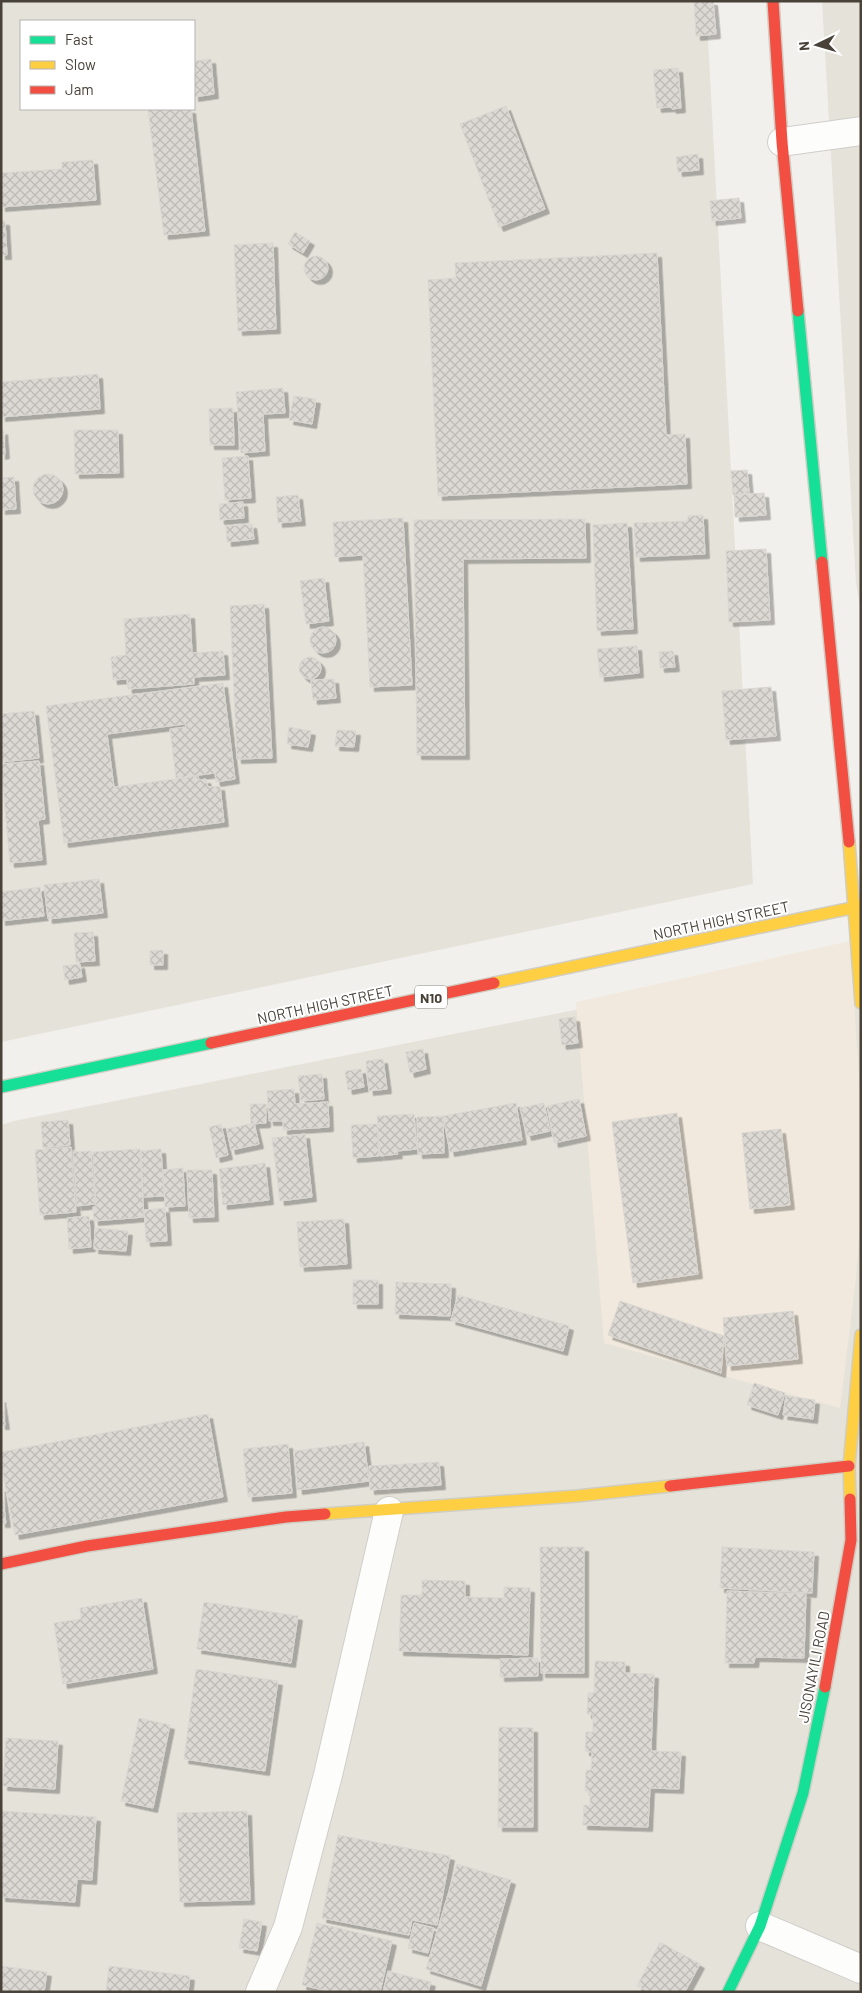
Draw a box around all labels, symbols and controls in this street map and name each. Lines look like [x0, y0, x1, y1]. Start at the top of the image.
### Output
legend [20, 20, 195, 110]
north arrow [792, 20, 842, 70]
text: Fast [65, 30, 93, 48]
text: N [795, 41, 812, 52]
text: Slow [65, 55, 96, 73]
text: Jam [65, 80, 94, 98]
street label: NORTH HIGH STREET [651, 897, 791, 943]
street label: NORTH HIGH STREET [255, 981, 395, 1027]
road number: N10 [415, 986, 447, 1009]
street label: JISONAYILI ROAD [793, 1610, 833, 1724]

